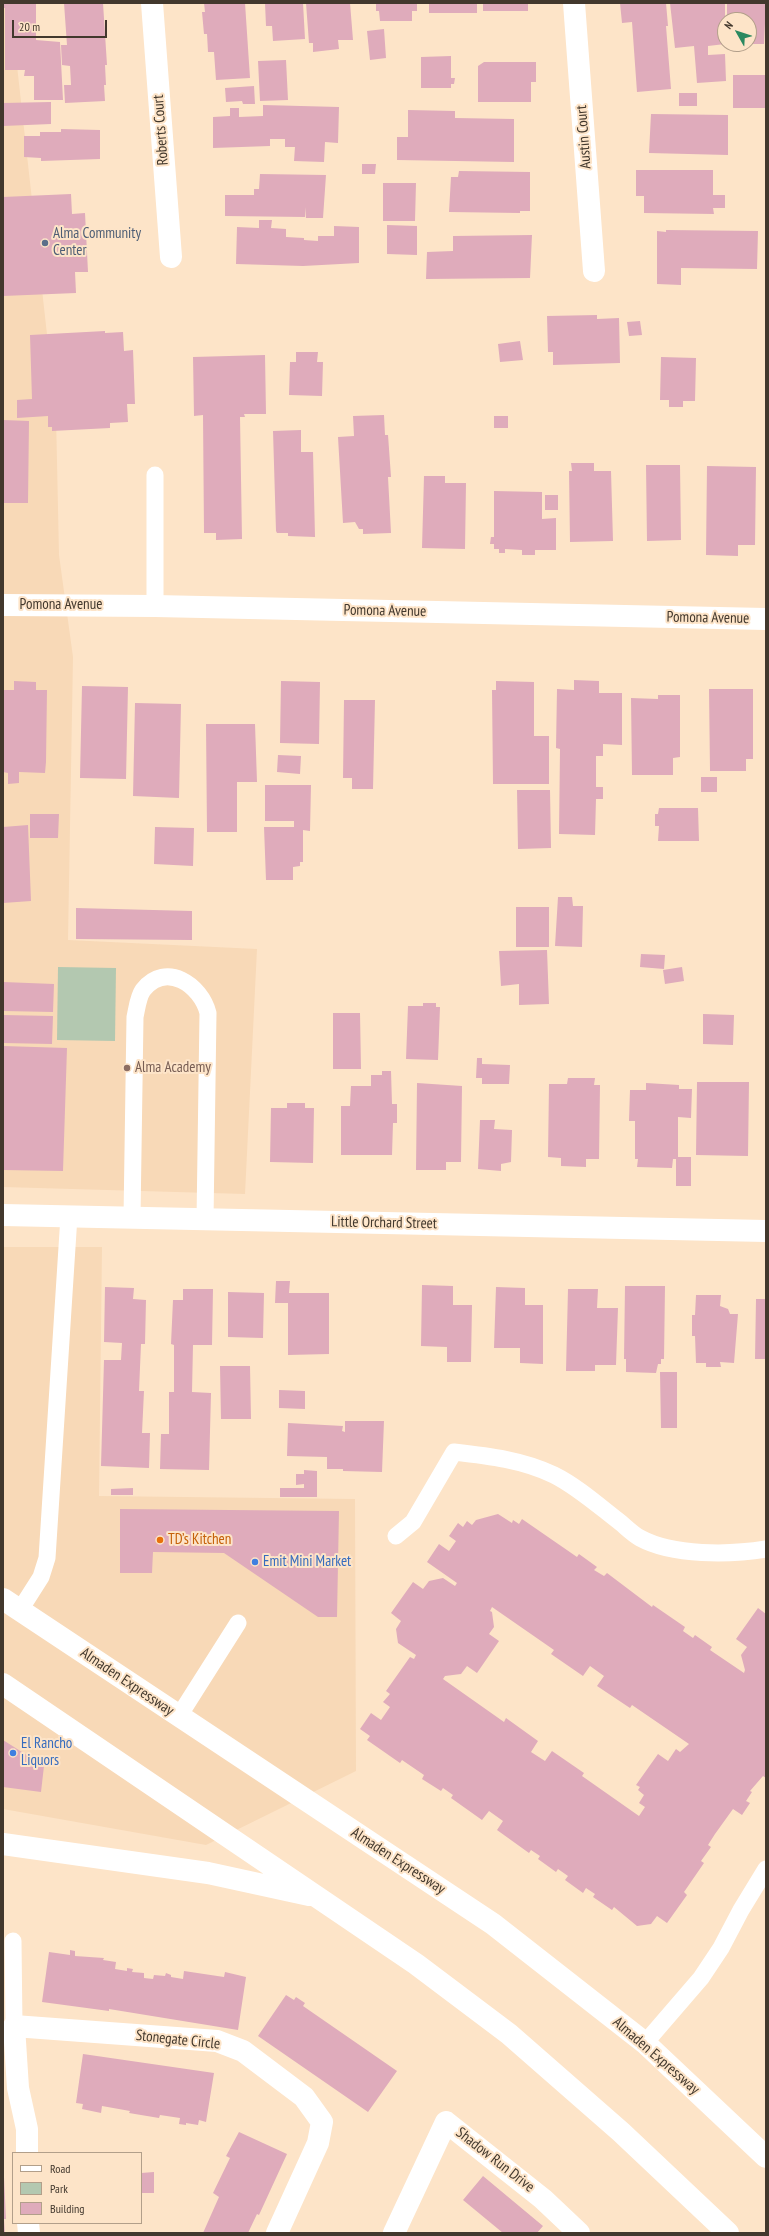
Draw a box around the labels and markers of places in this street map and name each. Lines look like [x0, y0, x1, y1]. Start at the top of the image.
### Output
place label: Alma Community Center [53, 225, 141, 260]
marker: Alma Community Center [40, 238, 50, 248]
place label: Alma Academy [135, 1059, 211, 1077]
marker: Alma Academy [122, 1063, 132, 1073]
place label: TD’s Kitchen [168, 1531, 231, 1549]
marker: TD’s Kitchen [155, 1535, 165, 1545]
place label: Emit Mini Market [263, 1553, 351, 1571]
marker: Emit Mini Market [250, 1557, 260, 1567]
place label: El Rancho Liquors [21, 1735, 72, 1770]
marker: El Rancho Liquors [8, 1748, 18, 1758]

